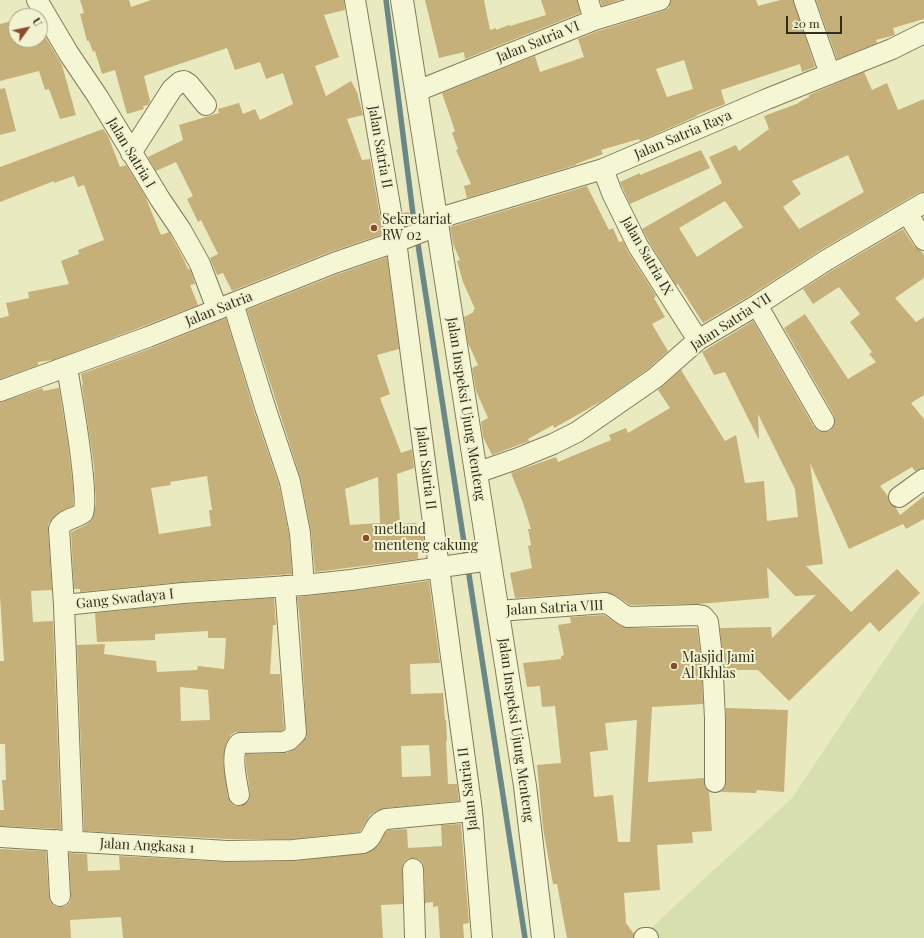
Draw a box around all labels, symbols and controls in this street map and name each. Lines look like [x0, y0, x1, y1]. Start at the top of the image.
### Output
north arrow [8, 8, 48, 48]
scale bar [788, 8, 844, 34]
text: U [29, 14, 46, 29]
text: 20 m [793, 15, 820, 31]
street label: Jalan Satria VI [494, 18, 582, 66]
street label: Jalan Satria II [364, 104, 396, 190]
street label: Jalan Satria Raya [632, 107, 734, 163]
street label: Jalan Satria I [103, 115, 159, 191]
place label: Sekretariat RW 02 [382, 212, 452, 244]
street label: Jalan Satria IX [618, 214, 676, 298]
marker: Sekretariat RW 02 [369, 223, 379, 233]
street label: Jalan Satria [183, 288, 255, 330]
street label: Jalan Satria VII [688, 290, 774, 354]
street label: Jalan Inspeksi Ujung Menteng [443, 316, 489, 502]
street label: Jalan Satria II [413, 425, 439, 511]
place label: metland menteng cakung [374, 522, 478, 554]
marker: metland menteng cakung [361, 533, 371, 543]
street label: Gang Swadaya I [75, 586, 175, 612]
street label: Jalan Satria VIII [506, 597, 604, 619]
street label: Jalan Inspeksi Ujung Menteng [495, 637, 537, 823]
place label: Masjid Jami Al Ikhlas [682, 650, 755, 682]
marker: Masjid Jami Al Ikhlas [669, 661, 679, 671]
street label: Jalan Satria II [455, 746, 481, 832]
street label: Jalan Angkasa 1 [99, 835, 195, 857]

